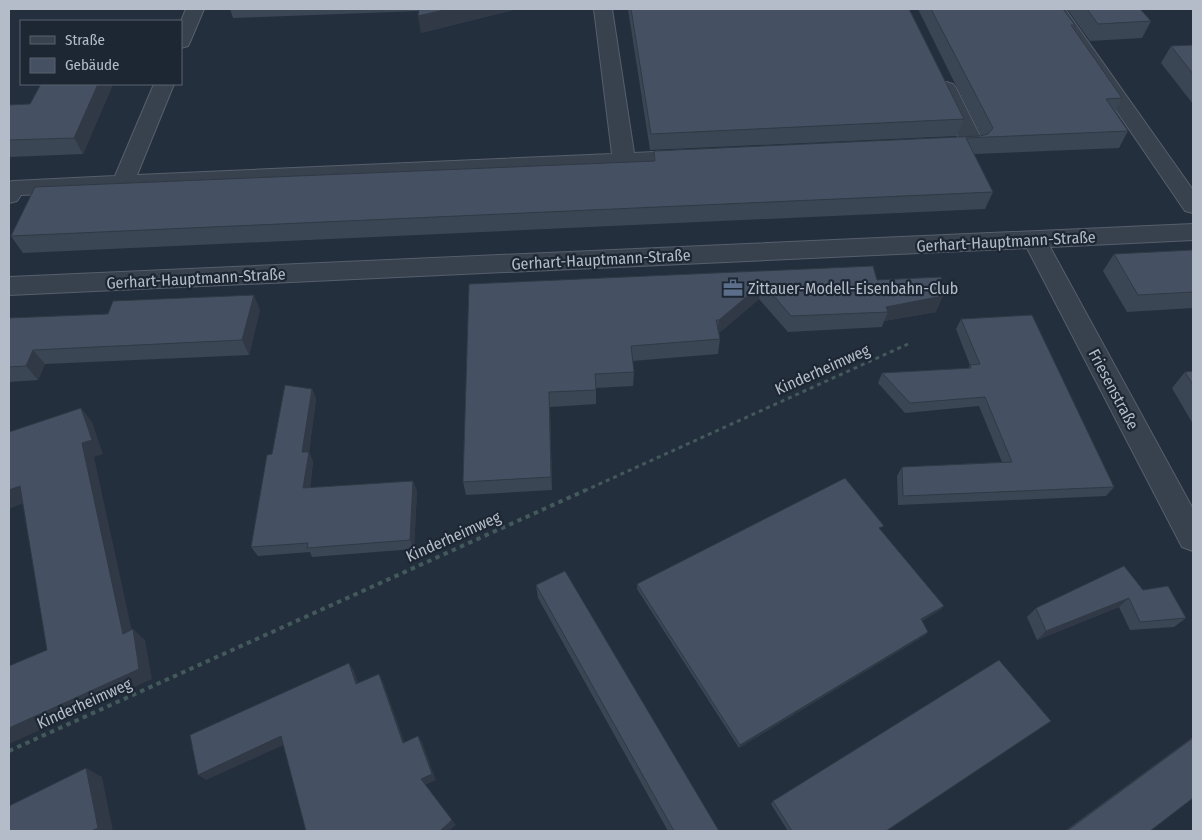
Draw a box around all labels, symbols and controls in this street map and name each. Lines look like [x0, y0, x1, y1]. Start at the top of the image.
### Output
legend [20, 20, 182, 85]
text: Straße [65, 31, 105, 49]
text: Gebäude [65, 56, 120, 74]
street label: Gerhart-Hauptmann-Straße [916, 227, 1096, 256]
street label: Gerhart-Hauptmann-Straße [511, 245, 691, 274]
street label: Gerhart-Hauptmann-Straße [106, 264, 286, 293]
office icon: Zittauer-Modell-Eisenbahn-Club [722, 277, 744, 299]
place label: Zittauer-Modell-Eisenbahn-Club [748, 279, 958, 298]
street label: Kinderheimweg [772, 340, 873, 399]
street label: Friesenstraße [1084, 346, 1143, 433]
street label: Kinderheimweg [403, 507, 504, 566]
street label: Kinderheimweg [34, 674, 135, 733]

